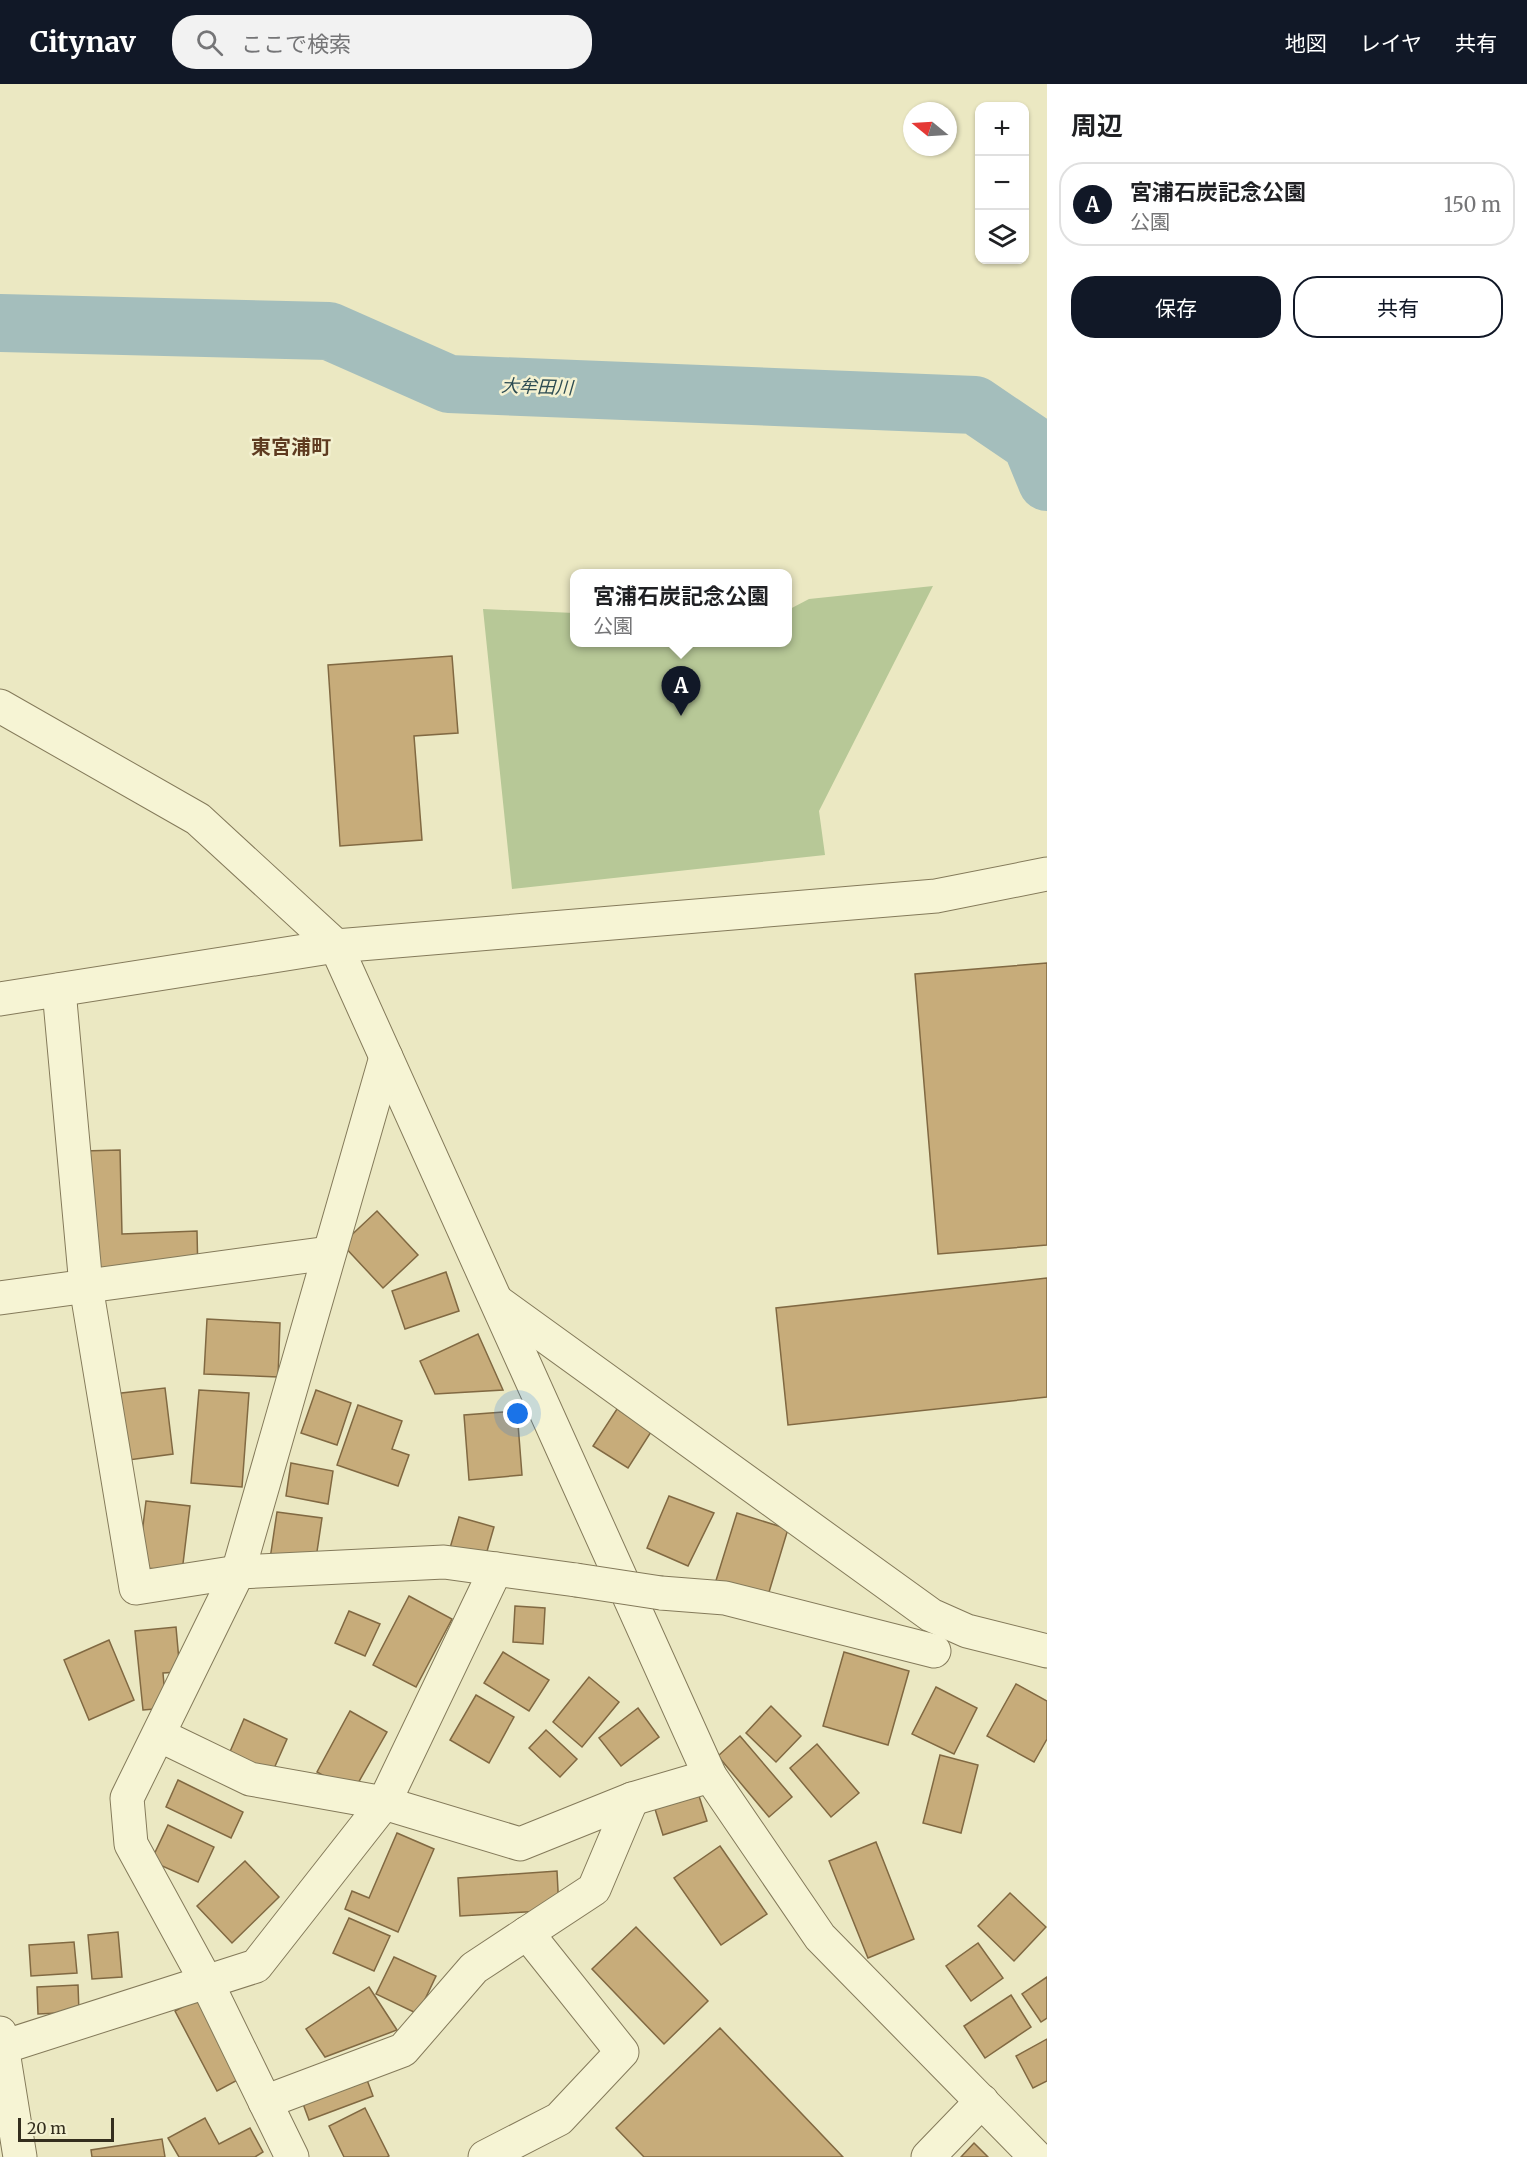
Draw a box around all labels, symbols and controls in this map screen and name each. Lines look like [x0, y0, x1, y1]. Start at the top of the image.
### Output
search box [172, 15, 592, 69]
text: Citynav [30, 24, 136, 60]
icon: search [193, 26, 226, 59]
text: ここで検索 [241, 30, 351, 58]
text: 地図 [1285, 30, 1327, 57]
text: レイヤ [1360, 30, 1422, 57]
text: 共有 [1455, 30, 1497, 57]
north arrow [903, 102, 957, 156]
map controls [975, 102, 1029, 264]
button: + [975, 102, 1029, 156]
text: 周辺 [1071, 109, 1123, 142]
button: − [975, 156, 1029, 210]
text: 宮浦石炭記念公園 [1130, 178, 1306, 206]
text: A [1085, 192, 1100, 217]
text: 150 m [1444, 192, 1501, 217]
text: 公園 [1130, 209, 1170, 234]
button: layers [975, 210, 1029, 264]
button: 保存 [1071, 276, 1281, 338]
button: 共有 [1293, 276, 1503, 338]
water label: 大牟田川 [501, 374, 575, 399]
district label: 東宮浦町 [251, 434, 331, 459]
popup [570, 569, 792, 647]
text: 宮浦石炭記念公園 [593, 582, 769, 610]
text: 公園 [593, 613, 633, 638]
pin: A [662, 666, 700, 716]
your location [503, 1399, 532, 1428]
scale bar [18, 2115, 114, 2142]
text: 20 m [27, 2118, 66, 2138]

